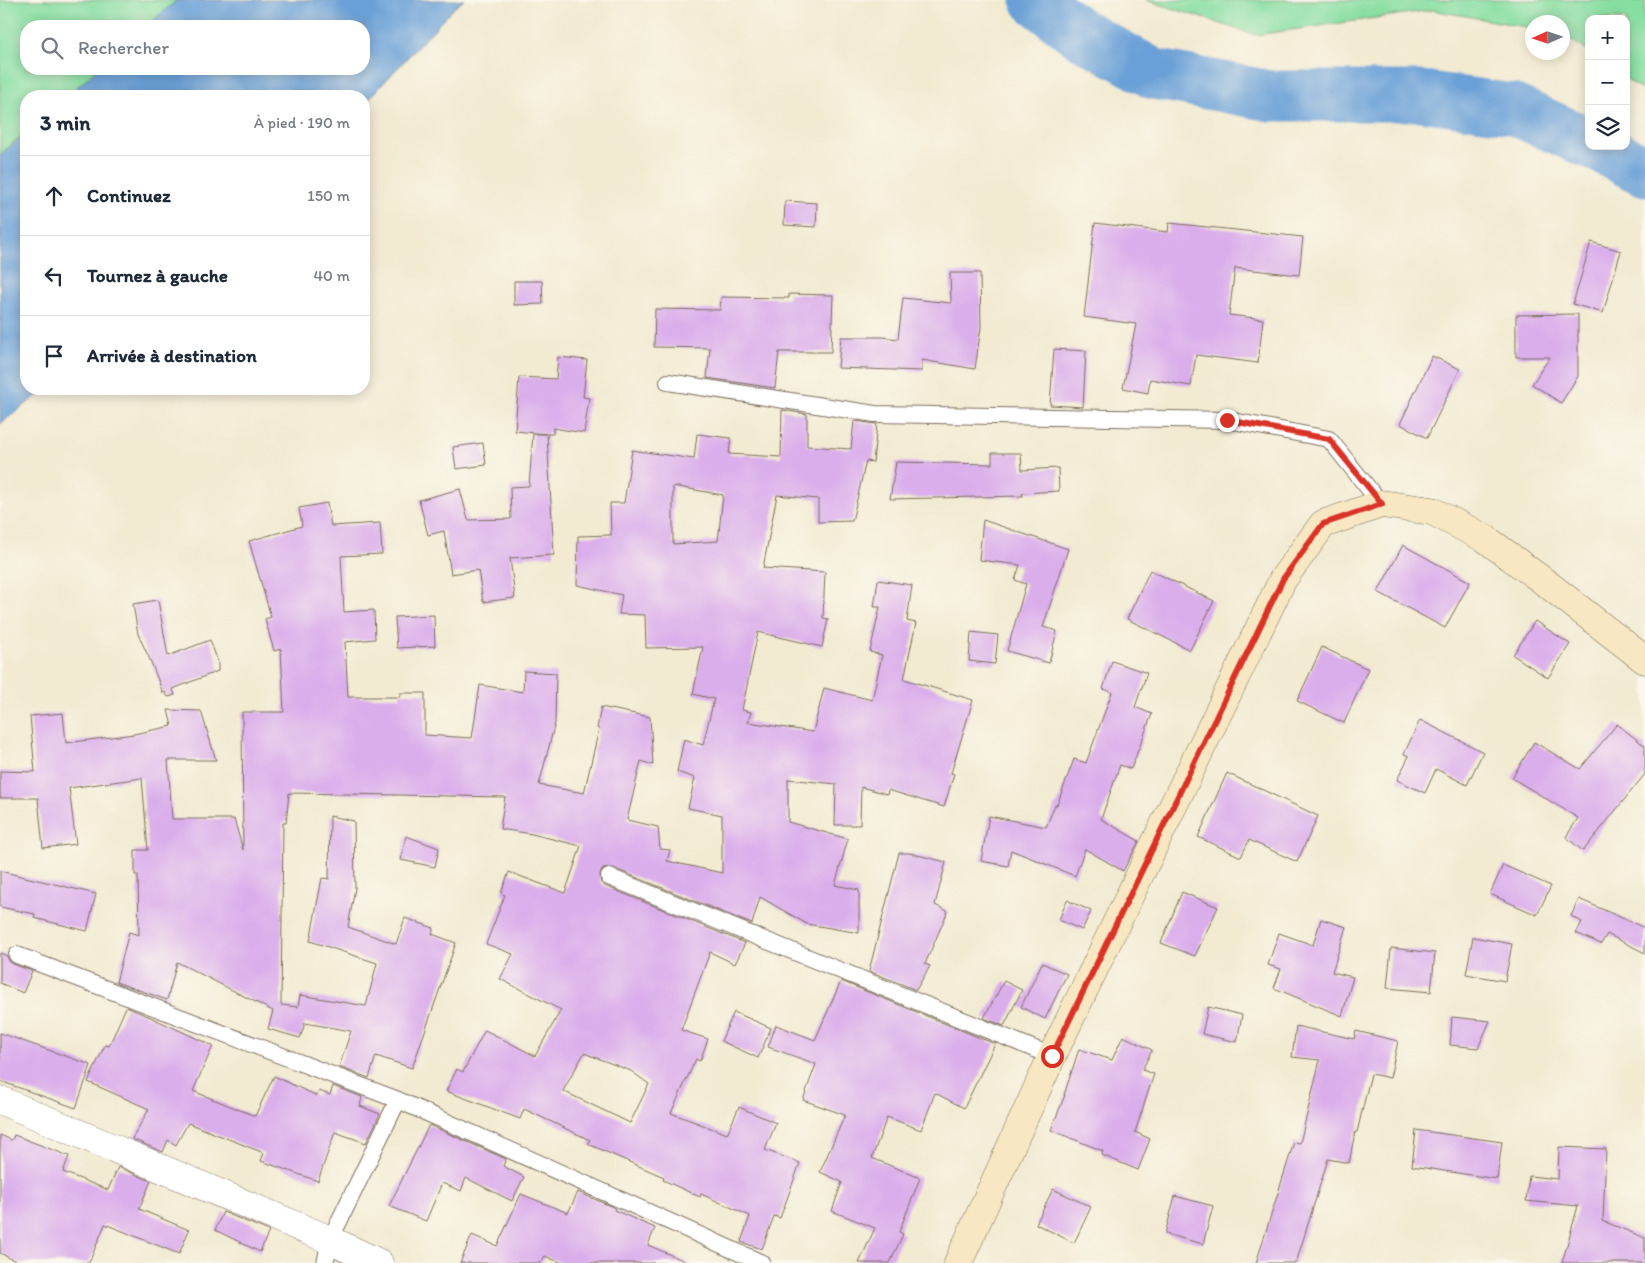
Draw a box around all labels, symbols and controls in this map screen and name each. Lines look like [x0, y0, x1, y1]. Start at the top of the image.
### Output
north arrow [1525, 15, 1570, 60]
map controls [1585, 15, 1630, 150]
button: + [1585, 15, 1630, 60]
search box [20, 20, 370, 75]
icon: search [38, 34, 66, 62]
text: Rechercher [78, 36, 169, 59]
button: − [1585, 60, 1630, 105]
button: layers [1585, 105, 1630, 150]
text: 3 min [40, 110, 90, 135]
text: À pied · 190 m [254, 113, 350, 132]
icon: ahead [40, 182, 68, 210]
text: Continuez [87, 184, 171, 207]
text: 150 m [307, 186, 350, 205]
icon: left [40, 262, 68, 290]
text: Tournez à gauche [87, 264, 228, 287]
text: 40 m [313, 266, 350, 285]
icon: arrive [40, 342, 68, 370]
text: Arrivée à destination [87, 344, 257, 367]
route end [1216, 409, 1239, 432]
route start [1041, 1045, 1064, 1068]

